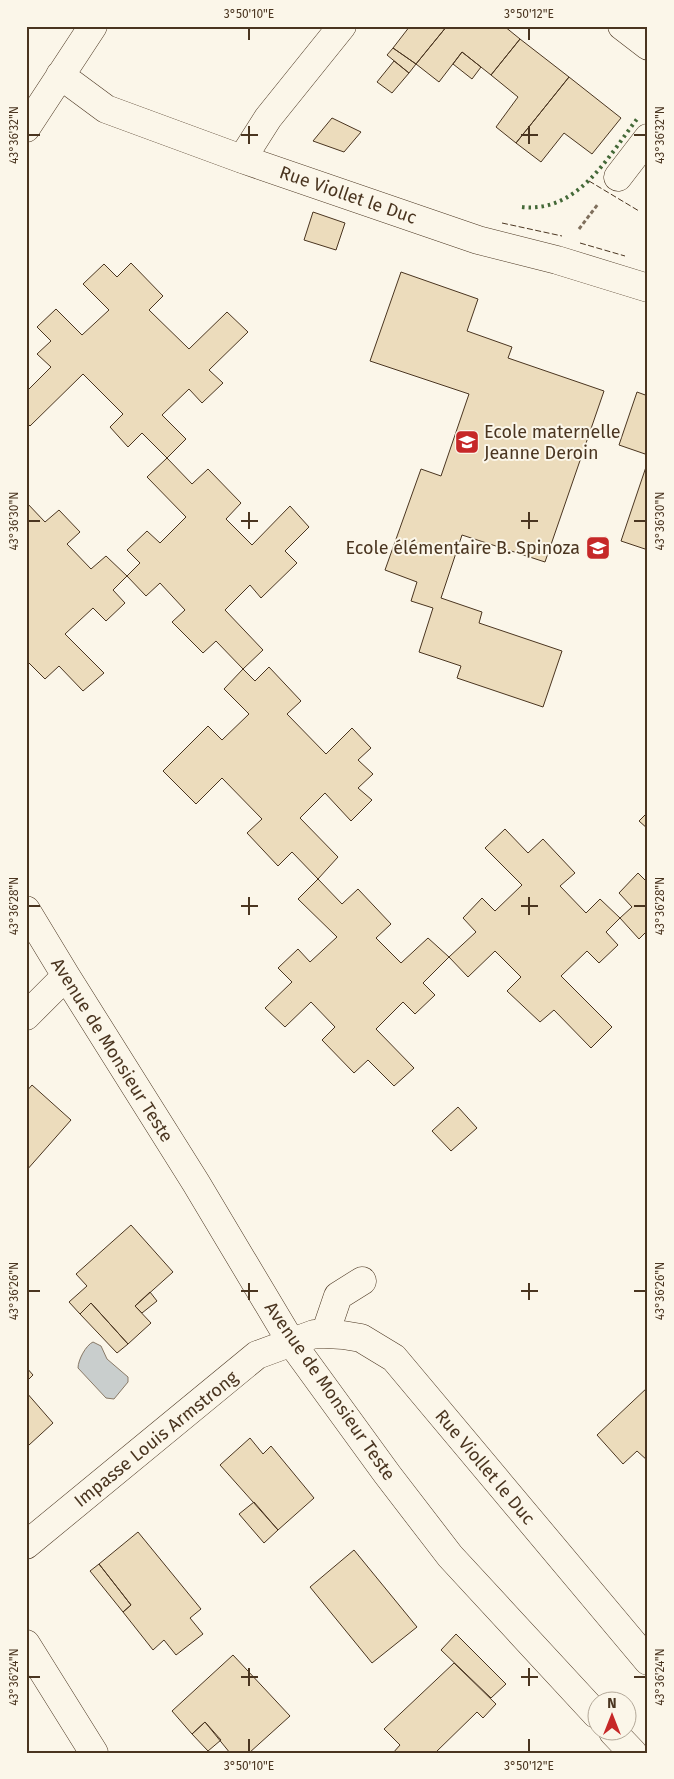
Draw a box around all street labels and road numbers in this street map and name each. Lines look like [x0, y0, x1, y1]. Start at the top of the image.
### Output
street label: Rue Viollet le Duc [277, 161, 420, 229]
street label: Avenue de Monsieur Teste [46, 954, 178, 1146]
street label: Avenue de Monsieur Teste [260, 1297, 400, 1485]
street label: Impasse Louis Armstrong [70, 1366, 243, 1512]
street label: Rue Viollet le Duc [430, 1405, 540, 1529]

